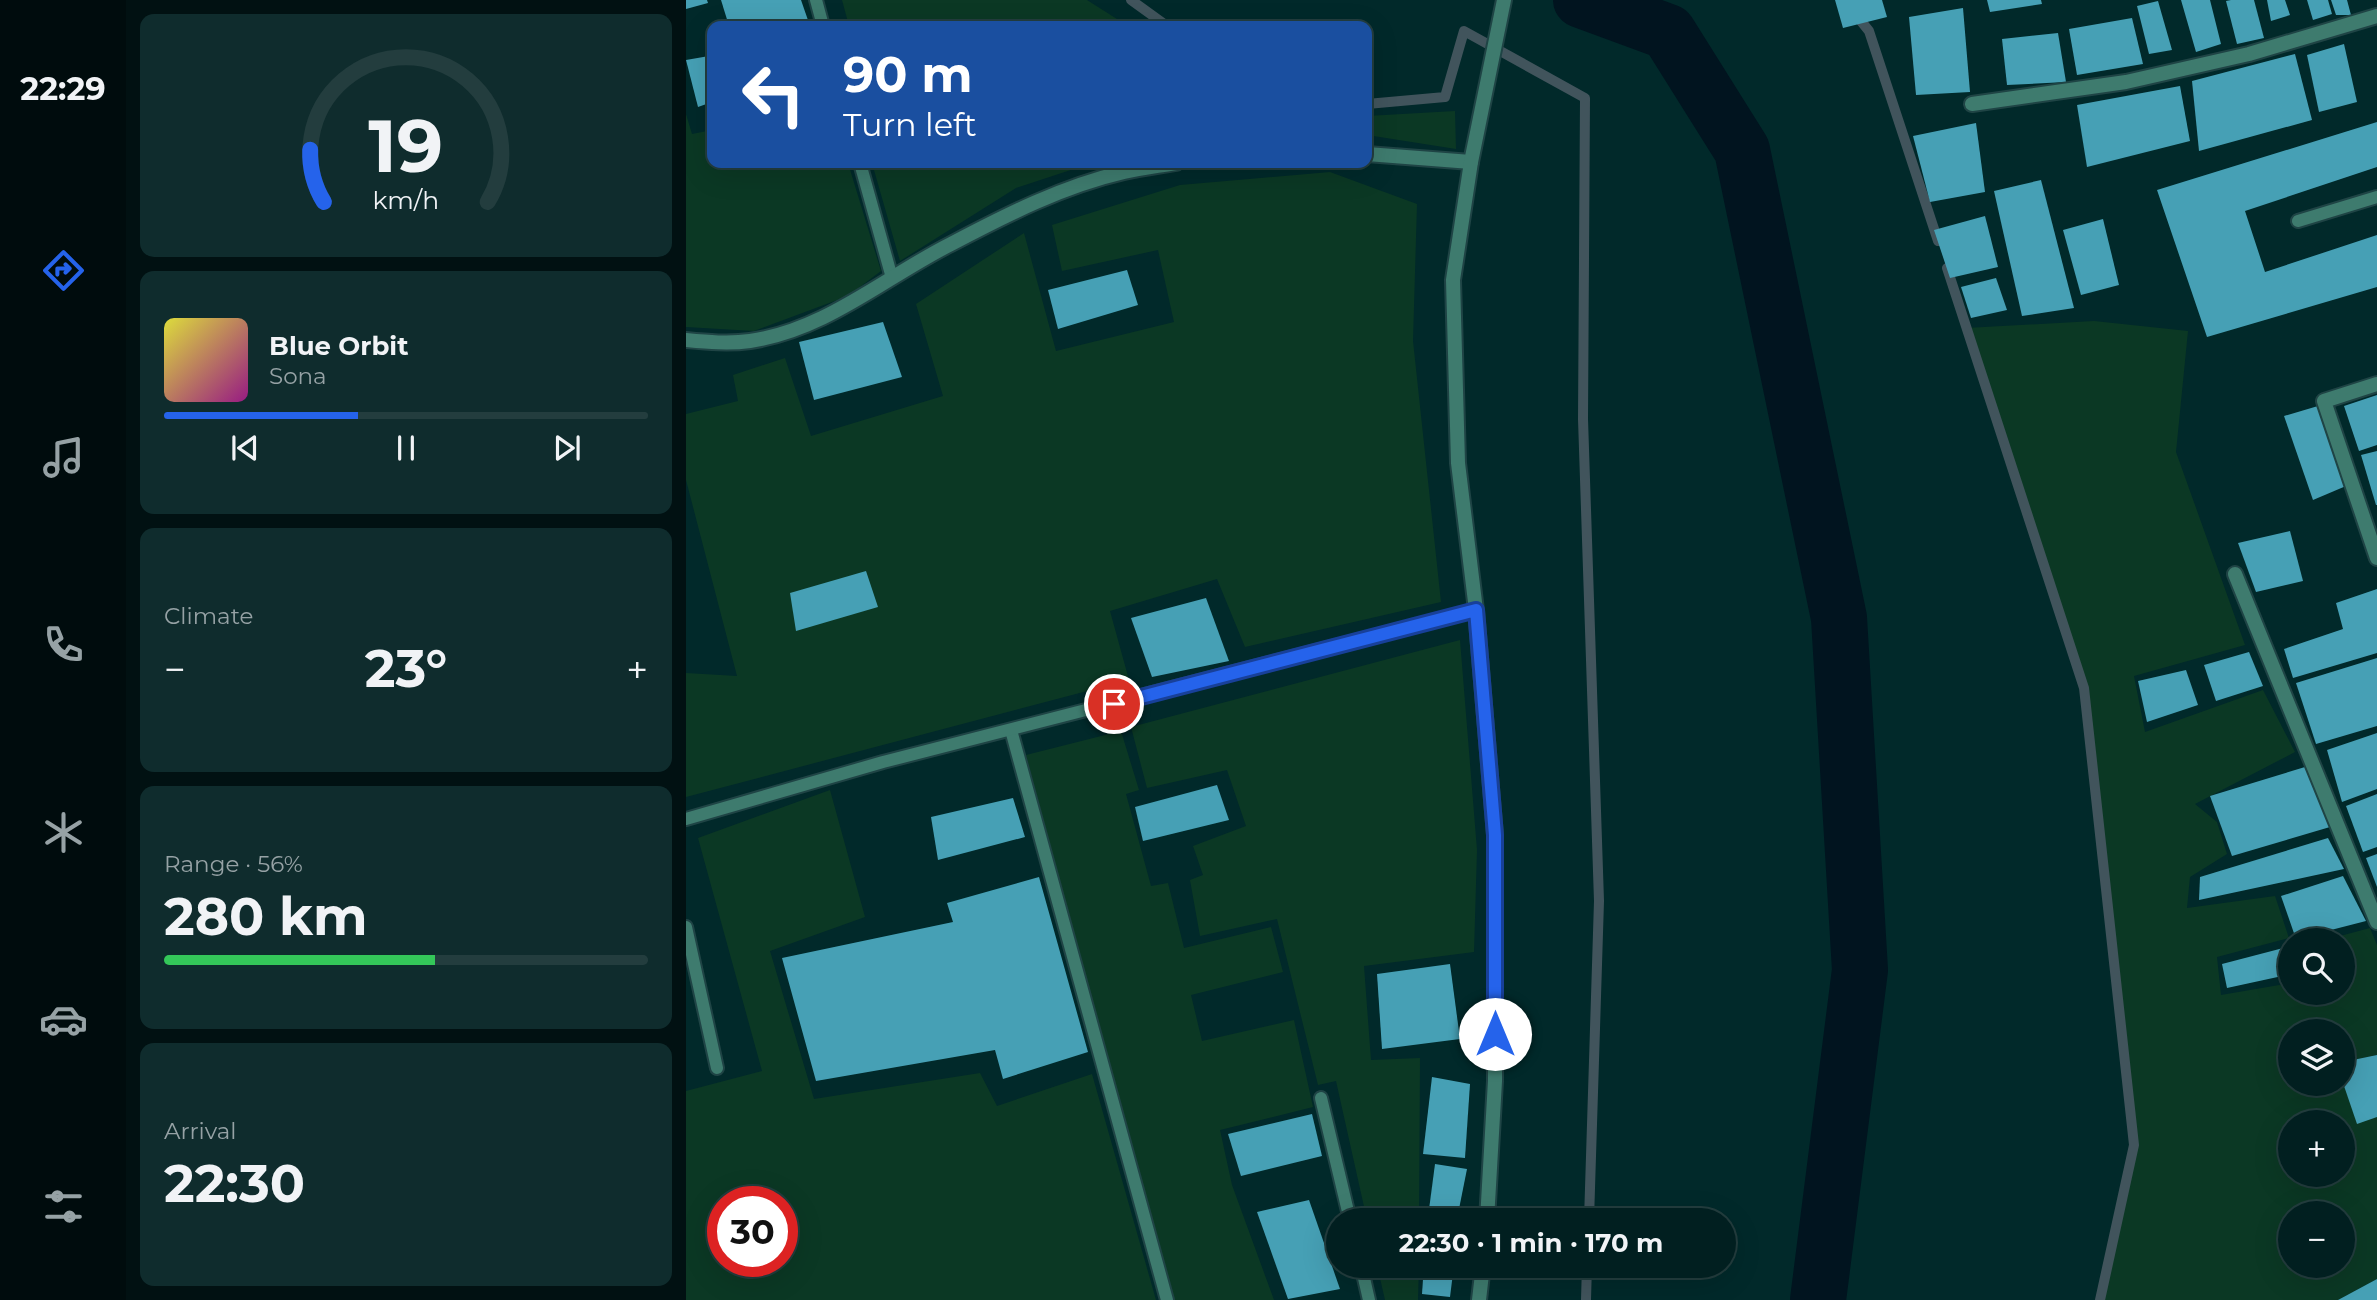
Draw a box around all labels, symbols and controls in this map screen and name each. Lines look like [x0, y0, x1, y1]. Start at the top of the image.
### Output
text: 90 m [843, 45, 973, 104]
icon: left [728, 49, 819, 140]
text: 22:29 [20, 69, 106, 108]
text: 19 [369, 102, 443, 190]
text: Turn left [843, 105, 977, 144]
text: km/h [373, 184, 439, 214]
icon: directions [39, 246, 88, 295]
text: Blue Orbit [269, 330, 408, 362]
text: Sona [269, 362, 327, 390]
icon: previous [226, 429, 264, 467]
icon: pause [387, 429, 425, 467]
icon: next [548, 429, 586, 467]
icon: music [39, 433, 88, 482]
text: Climate [164, 602, 253, 630]
icon: phone [39, 620, 88, 669]
text: 23° [365, 637, 447, 700]
text: − [164, 646, 186, 693]
text: + [626, 646, 648, 693]
pin [1084, 674, 1144, 734]
icon: arrive [1095, 685, 1133, 723]
icon: climate [39, 808, 88, 857]
text: Range · 56% [164, 850, 303, 878]
text: 280 km [164, 885, 367, 948]
map controls [2278, 928, 2355, 1278]
button: search [2278, 928, 2355, 1005]
icon: car [39, 995, 88, 1044]
position arrow [1458, 997, 1532, 1071]
button: layers [2278, 1019, 2355, 1096]
button: + [2278, 1110, 2355, 1187]
text: Arrival [164, 1117, 237, 1145]
text: 22:30 [164, 1152, 305, 1215]
icon: filters [39, 1182, 88, 1231]
speed limit sign: 30 [707, 1186, 798, 1277]
button: − [2278, 1201, 2355, 1278]
text: 22:30 · 1 min · 170 m [1399, 1227, 1663, 1259]

